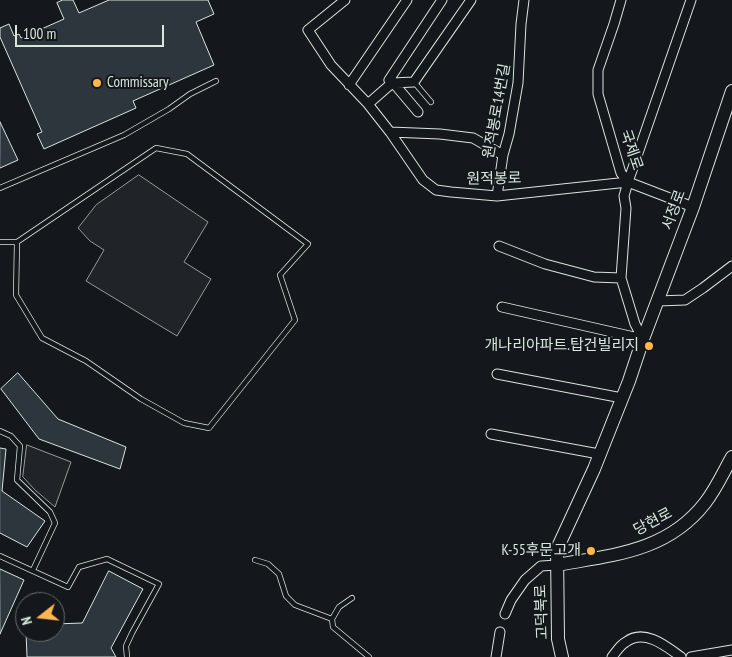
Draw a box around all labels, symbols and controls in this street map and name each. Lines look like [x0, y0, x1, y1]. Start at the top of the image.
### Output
scale bar [18, 15, 166, 47]
text: 100 m [23, 24, 56, 43]
street label: 원적봉로14번길 [480, 62, 514, 160]
place label: Commissary [107, 74, 169, 92]
marker: Commissary [91, 77, 103, 89]
street label: 국제로 [616, 127, 646, 173]
street label: 원적봉로 [466, 170, 522, 188]
street label: 서정로 [658, 187, 690, 233]
place label: 개나리아파트.탑건빌리지 [485, 337, 639, 355]
marker: 개나리아파트.탑건빌리지 [643, 340, 655, 352]
street label: 당현로 [630, 504, 676, 540]
place label: K-55후문고개 [502, 542, 581, 560]
marker: K-55후문고개 [585, 545, 597, 557]
street label: 고덕북로 [532, 584, 552, 640]
north arrow [15, 592, 65, 642]
text: N [17, 615, 36, 627]

